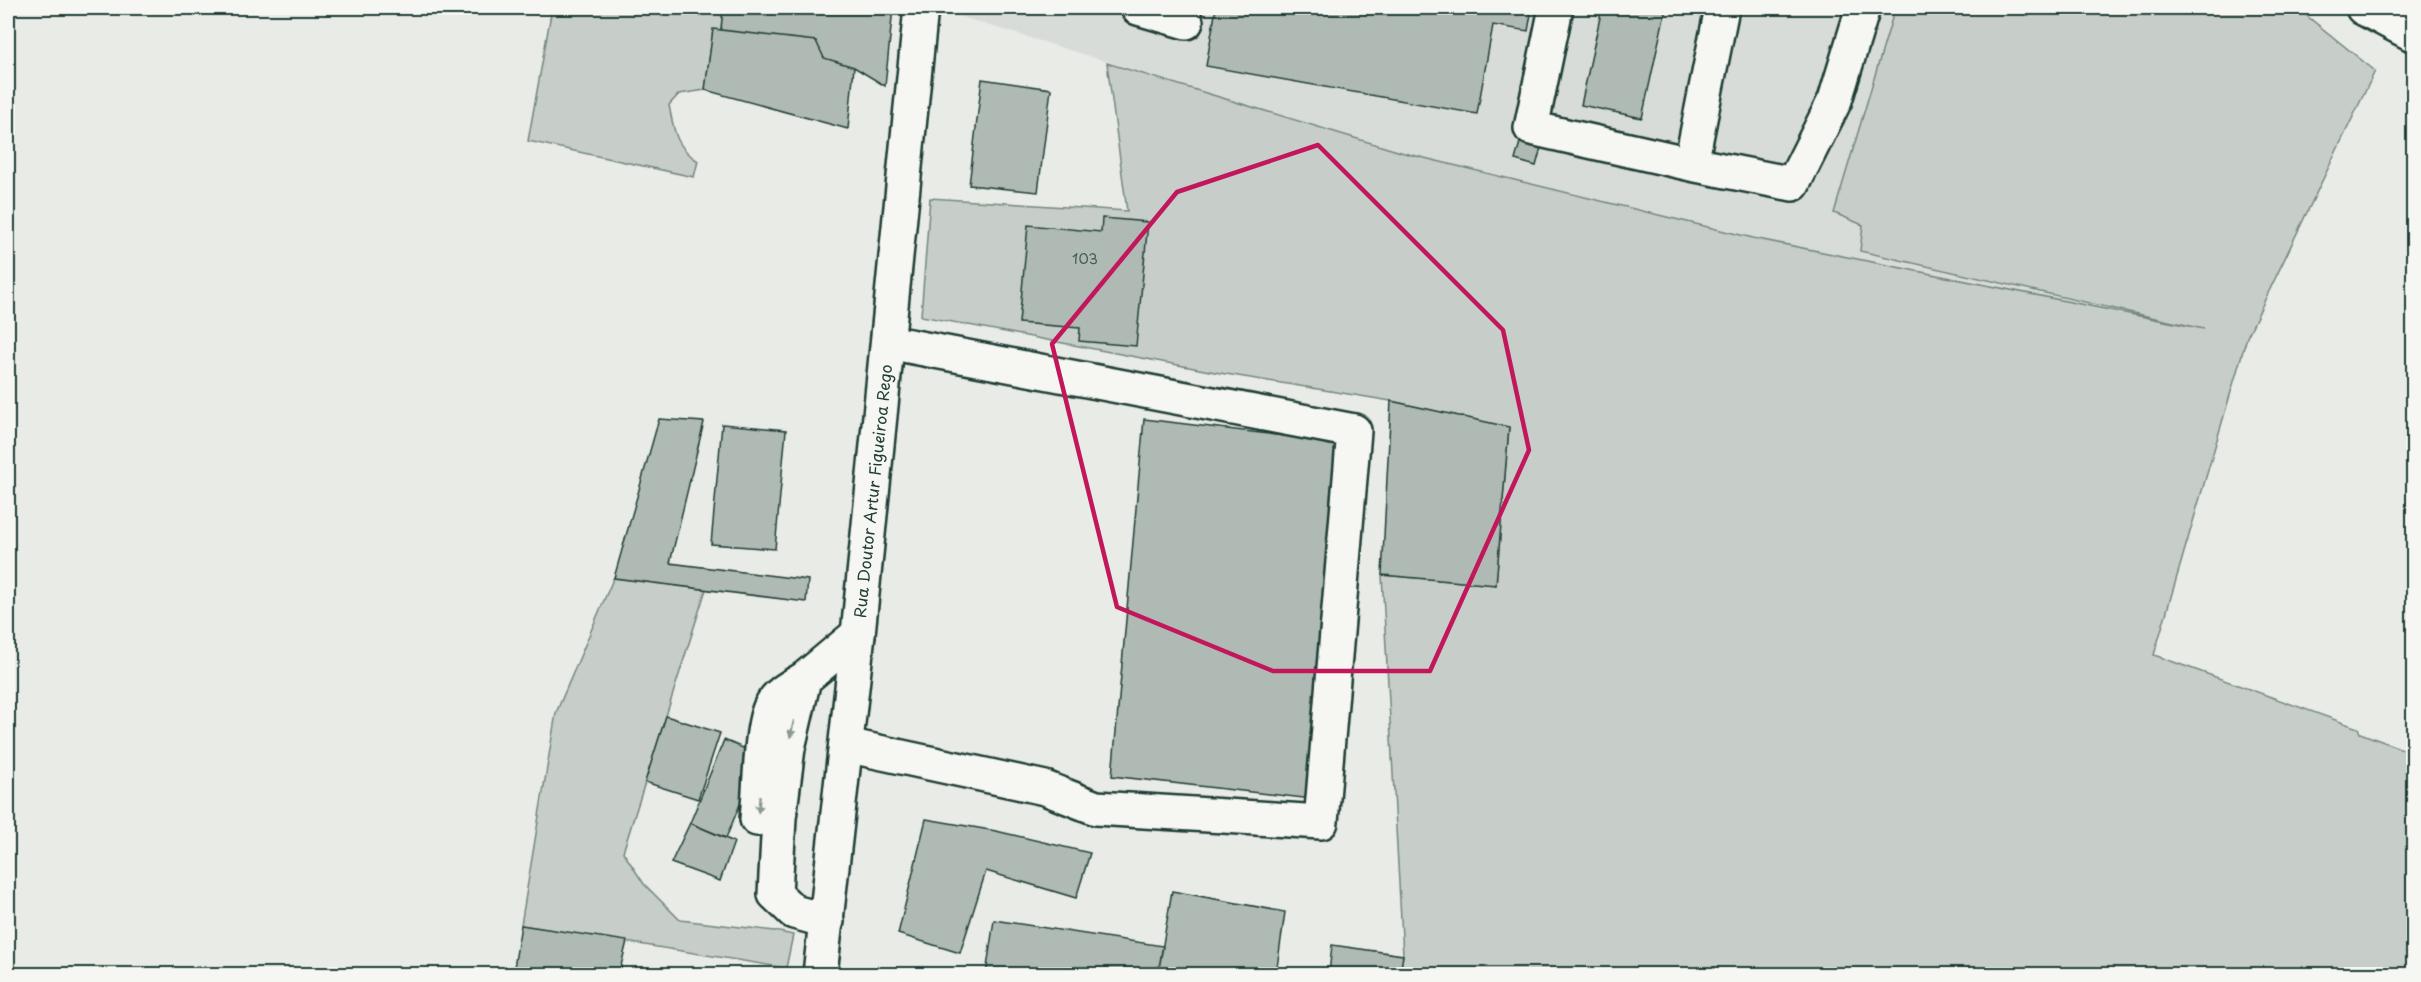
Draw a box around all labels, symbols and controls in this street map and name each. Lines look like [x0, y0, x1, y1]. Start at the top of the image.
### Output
house number: 103 [1072, 248, 1098, 269]
street label: Rua Doutor Artur Figueiroa Rego [847, 363, 897, 619]
one-way arrow [787, 720, 797, 738]
one-way arrow [754, 795, 764, 814]

